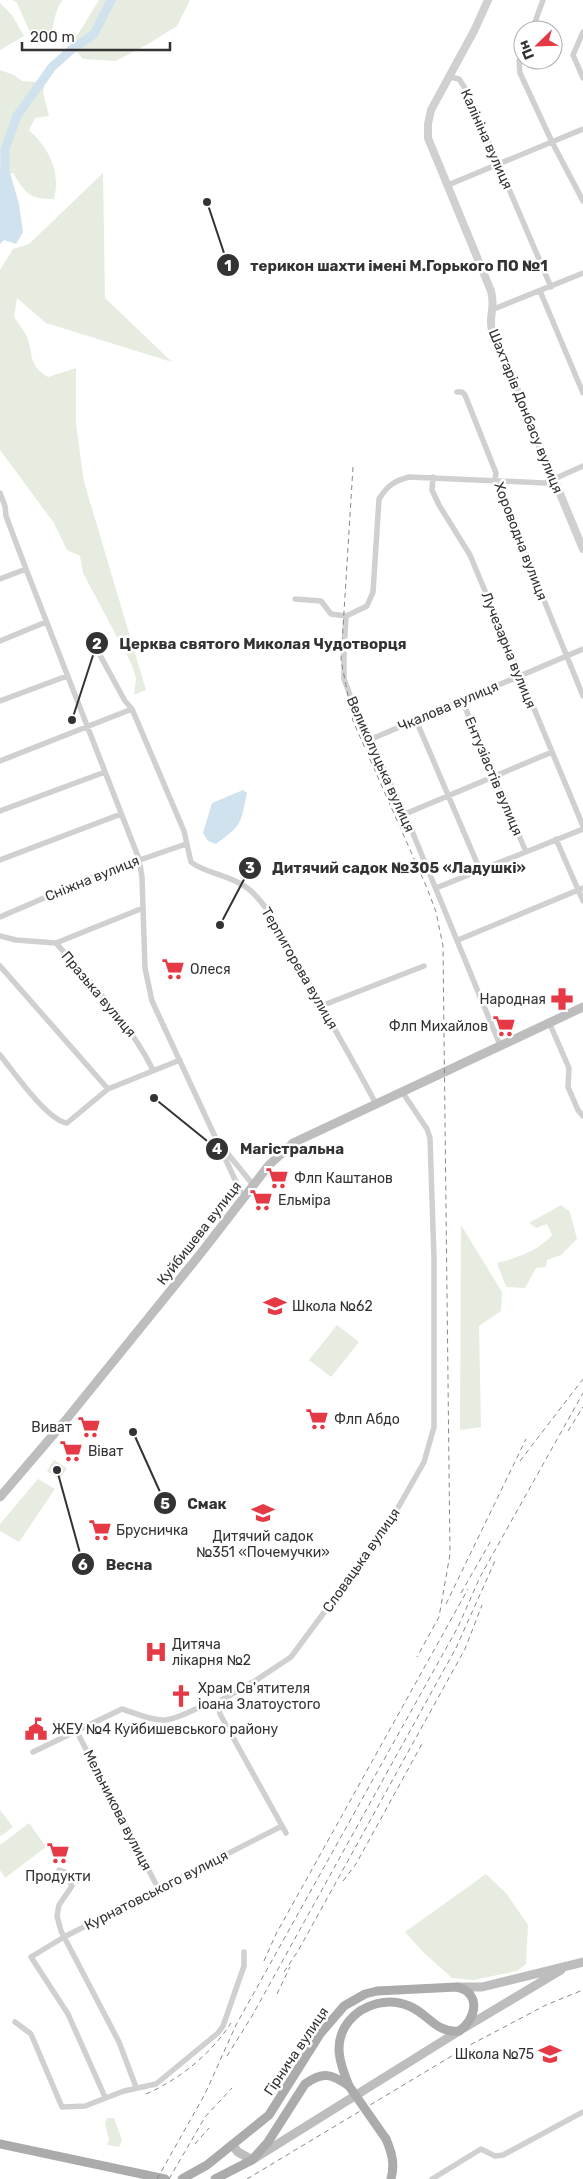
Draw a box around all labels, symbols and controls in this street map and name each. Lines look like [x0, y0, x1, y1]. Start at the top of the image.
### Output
scale bar [22, 20, 170, 52]
north arrow [513, 20, 563, 70]
text: 200 m [30, 28, 75, 46]
text: Пн [515, 38, 538, 62]
street label: Калініна вулиця [457, 86, 516, 192]
callout: терикон шахти імені М.Горького ПО №1 [216, 250, 558, 280]
text: 1 [224, 257, 232, 275]
text: терикон шахти імені М.Горького ПО №1 [250, 257, 548, 275]
street label: Шахтарів Донбасу вулиця [485, 327, 566, 496]
street label: Хороводна вулиця [490, 480, 551, 603]
street label: Лучезарна вулиця [477, 590, 540, 711]
callout: Церква святого Миколая Чудотворця [85, 628, 417, 658]
text: 2 [92, 635, 102, 653]
text: Церква святого Миколая Чудотворця [119, 635, 407, 653]
street label: Чкалова вулиця [395, 678, 501, 735]
street label: Великолуцька вулиця [343, 694, 418, 835]
street label: Ентузіастів вулиця [461, 714, 526, 838]
street label: Сніжна вулиця [43, 852, 142, 905]
callout: Дитячий садок №305 «Ладушкі» [237, 853, 536, 883]
text: 3 [245, 859, 255, 877]
text: Дитячий садок №305 «Ладушкі» [272, 859, 526, 877]
street label: Терпигорева вулиця [258, 904, 341, 1032]
street label: Празька вулиця [58, 948, 139, 1041]
supermarket icon: Олеся [160, 956, 186, 982]
place label: Олеся [190, 961, 231, 978]
pharmacy icon: Народная [549, 986, 575, 1012]
place label: Народная [480, 991, 546, 1008]
supermarket icon: Флп Михайлов [491, 1013, 517, 1039]
place label: Флп Михайлов [389, 1018, 488, 1035]
callout: Магістральна [205, 1134, 354, 1164]
text: 4 [212, 1140, 222, 1158]
text: Магістральна [240, 1140, 344, 1158]
supermarket icon: Флп Каштанов [264, 1165, 290, 1191]
place label: Флп Каштанов [294, 1170, 393, 1187]
street label: Куйбишева вулиця [154, 1178, 245, 1289]
supermarket icon: Ельміра [248, 1187, 274, 1213]
place label: Ельміра [278, 1192, 331, 1209]
school or university icon: Школа №62 [262, 1293, 288, 1319]
place label: Школа №62 [292, 1298, 373, 1315]
supermarket icon: Флп Абдо [304, 1406, 330, 1432]
place label: Флп Абдо [334, 1411, 400, 1428]
supermarket icon: Виват [76, 1414, 102, 1440]
place label: Виват [31, 1419, 72, 1436]
supermarket icon: Віват [58, 1438, 84, 1464]
place label: Віват [88, 1443, 124, 1460]
callout: Смак [152, 1488, 237, 1518]
text: 5 [160, 1495, 170, 1513]
text: Смак [187, 1495, 227, 1513]
school or university icon: Дитячий садок №351 «Почемучки» [250, 1500, 276, 1526]
street label: Словацька вулиця [319, 1505, 404, 1616]
supermarket icon: Брусничка [87, 1517, 113, 1543]
place label: Брусничка [116, 1522, 188, 1539]
place label: Дитячий садок №351 «Почемучки» [196, 1528, 330, 1561]
callout: Весна [71, 1549, 163, 1579]
text: 6 [78, 1556, 88, 1574]
text: Весна [106, 1556, 153, 1574]
place label: Дитяча лікарня №2 [172, 1636, 251, 1669]
hospital icon: Дитяча лікарня №2 [143, 1639, 169, 1665]
place label: Храм Св'ятителя іоана Златоустого [198, 1680, 321, 1713]
church icon: Храм Св'ятителя іоана Златоустого [168, 1683, 194, 1709]
public building icon: ЖЕУ №4 Куйбишевського району [23, 1716, 49, 1742]
place label: ЖЕУ №4 Куйбишевського району [52, 1721, 279, 1738]
street label: Мельникова вулиця [80, 1747, 155, 1873]
supermarket icon: Продукти [45, 1840, 71, 1866]
street label: Курнатовського вулиця [82, 1847, 231, 1934]
place label: Продукти [25, 1868, 91, 1885]
street label: Гірнича вулиця [261, 2004, 332, 2099]
school or university icon: Школа №75 [537, 2041, 563, 2067]
place label: Школа №75 [455, 2046, 534, 2063]

